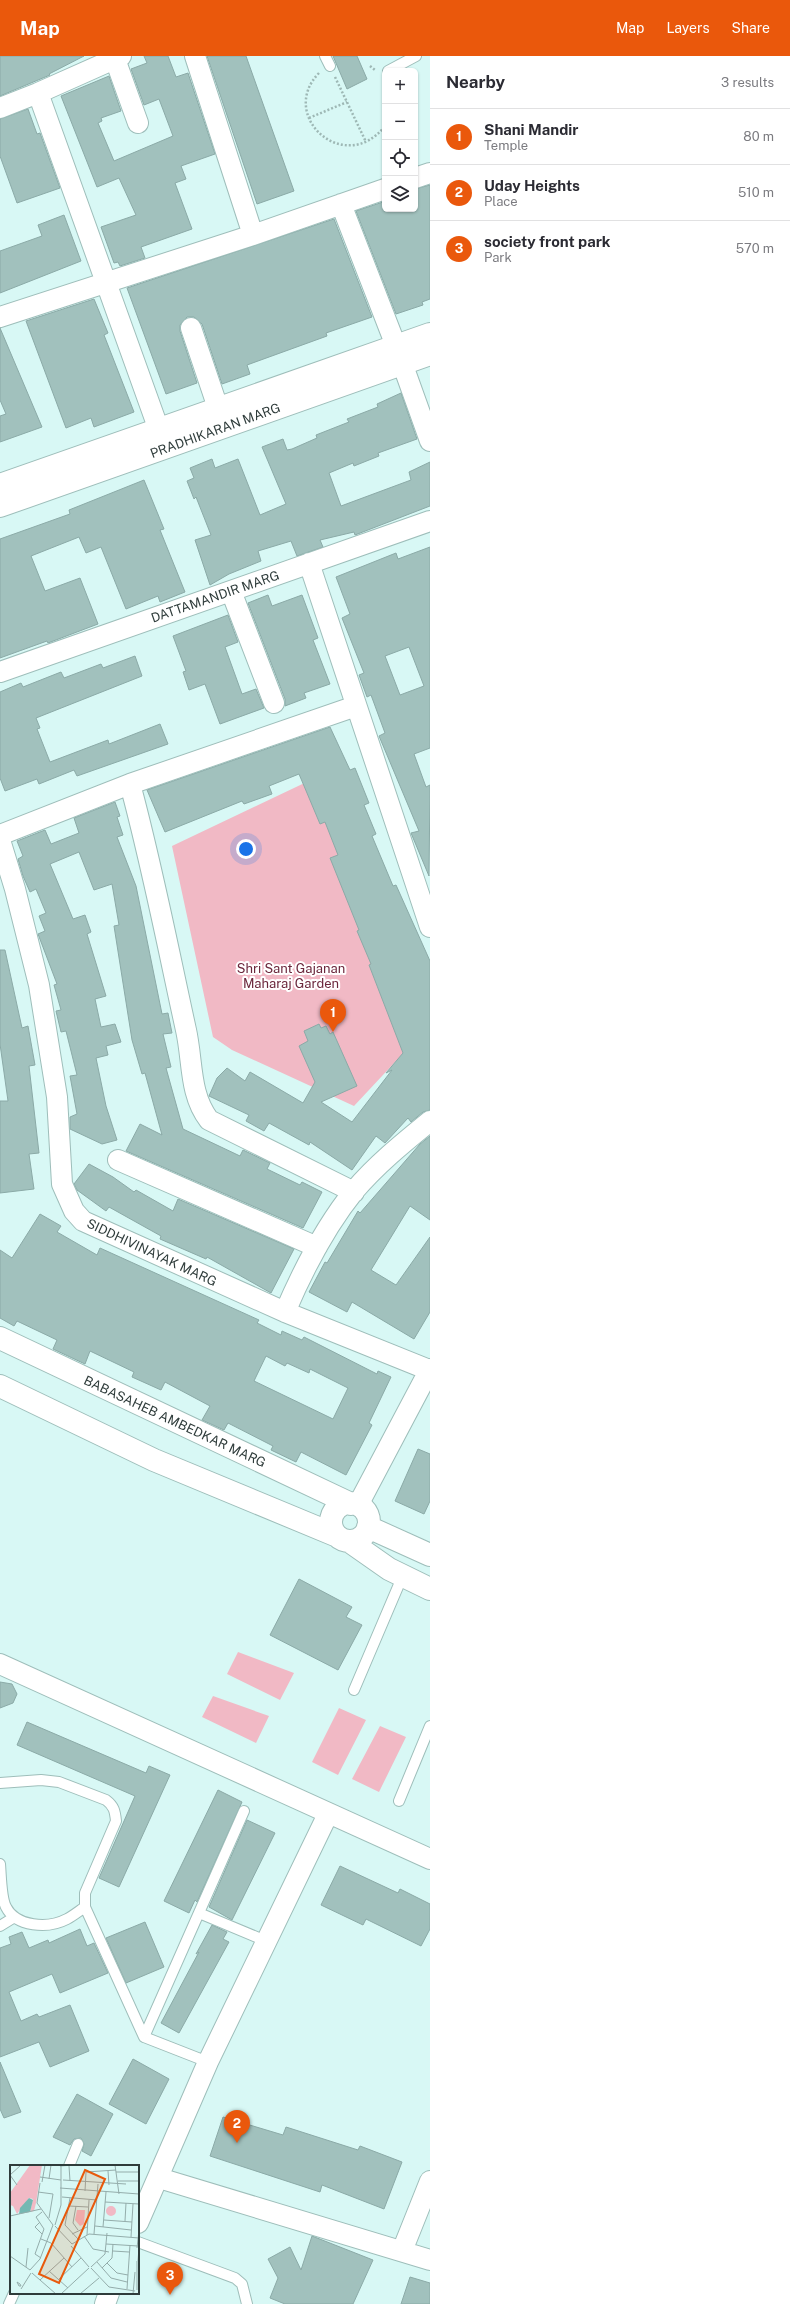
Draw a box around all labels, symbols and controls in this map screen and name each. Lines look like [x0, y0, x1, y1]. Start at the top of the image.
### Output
text: Map [20, 17, 60, 39]
text: Map [616, 20, 644, 36]
text: Layers [666, 20, 710, 36]
text: Share [732, 20, 770, 36]
map controls [382, 68, 418, 212]
button: + [382, 68, 418, 104]
text: Nearby [446, 72, 505, 92]
text: 3 results [721, 75, 774, 90]
button: − [382, 104, 418, 140]
text: Shani Mandir [484, 121, 579, 138]
text: 1 [456, 129, 462, 144]
text: 80 m [743, 129, 774, 144]
text: Temple [484, 138, 528, 153]
button: locate [382, 140, 418, 176]
button: layers [382, 176, 418, 212]
text: Uday Heights [484, 177, 580, 194]
text: 2 [455, 185, 463, 200]
text: 510 m [738, 185, 774, 200]
text: Place [484, 194, 518, 209]
text: society front park [484, 233, 611, 250]
text: 3 [455, 241, 463, 256]
text: 570 m [736, 241, 774, 256]
text: Park [484, 250, 512, 265]
street label: PRADHIKARAN MARG [148, 400, 282, 461]
street label: DATTAMANDIR MARG [149, 567, 281, 625]
your location [236, 839, 256, 859]
park label: Shri Sant Gajanan Maharaj Garden [237, 961, 345, 991]
pin: 1 [320, 999, 346, 1032]
street label: SIDDHIVINAYAK MARG [84, 1216, 219, 1289]
street label: BABASAHEB AMBEDKAR MARG [81, 1373, 268, 1470]
pin: 2 [224, 2110, 250, 2143]
inset map [10, 2165, 139, 2294]
pin: 3 [157, 2262, 183, 2295]

